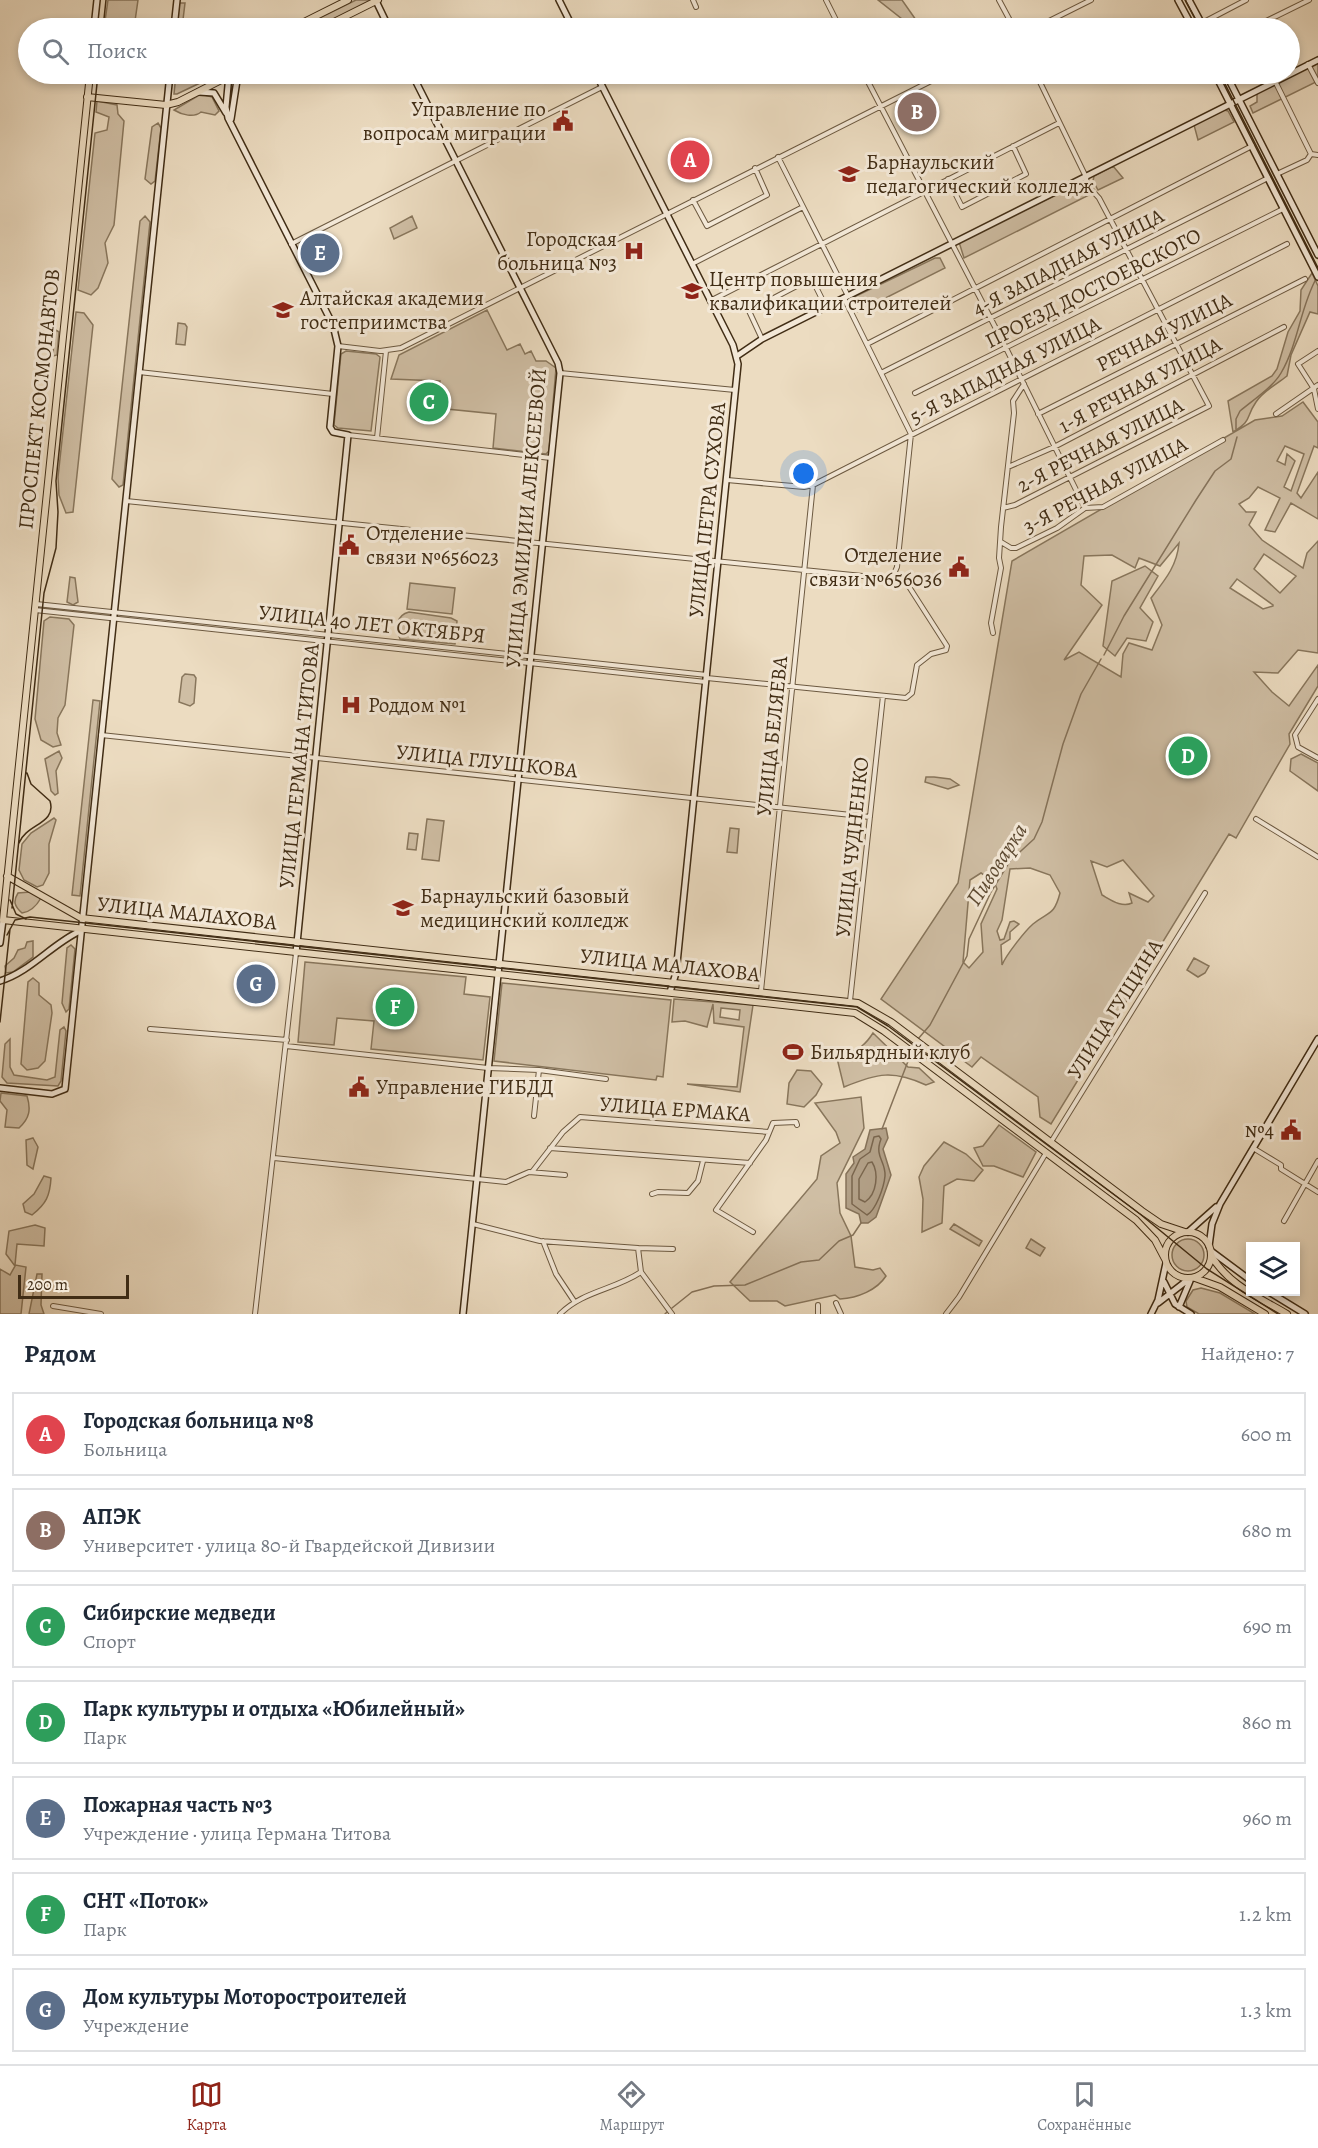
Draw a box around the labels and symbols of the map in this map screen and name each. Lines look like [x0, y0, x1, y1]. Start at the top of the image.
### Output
pin: B [898, 90, 936, 134]
place label: Управление по вопросам миграции [363, 95, 546, 147]
public building icon: Управление по вопросам миграции [551, 109, 575, 133]
pin: A [670, 138, 710, 182]
place label: Барнаульский педагогический колледж [866, 148, 1094, 200]
school or university icon: Барнаульский педагогический колледж [837, 162, 861, 186]
street label: 4-Я ЗАПАДНАЯ УЛИЦА [967, 201, 1169, 323]
street label: ПРОЕЗД ДОСТОЕВСКОГО [980, 221, 1206, 355]
place label: Городская больница №3 [497, 225, 617, 277]
pin: E [300, 230, 340, 276]
hospital icon: Городская больница №3 [622, 239, 646, 263]
place label: Центр повышения квалификации строителей [709, 265, 952, 317]
street label: ПРОСПЕКТ КОСМОНАВТОВ [11, 267, 67, 531]
school or university icon: Центр повышения квалификации строителей [680, 279, 704, 303]
place label: Алтайская академия гостеприимства [299, 284, 484, 336]
street label: РЕЧНАЯ УЛИЦА [1091, 285, 1237, 378]
school or university icon: Алтайская академия гостеприимства [271, 298, 295, 322]
street label: 5-Я ЗАПАДНАЯ УЛИЦА [905, 309, 1106, 430]
street label: 1-Я РЕЧНАЯ УЛИЦА [1054, 330, 1227, 440]
street label: УЛИЦА ЭМИЛИИ АЛЕКСЕЕВОЙ [499, 367, 553, 669]
pin: C [410, 380, 448, 424]
street label: 2-Я РЕЧНАЯ УЛИЦА [1012, 391, 1189, 499]
street label: УЛИЦА ПЕТРА СУХОВА [682, 400, 732, 619]
street label: 3-Я РЕЧНАЯ УЛИЦА [1018, 429, 1193, 540]
your location [789, 459, 818, 488]
place label: Отделение связи №656023 [366, 519, 499, 571]
public building icon: Отделение связи №656023 [337, 533, 361, 557]
place label: Отделение связи №656036 [809, 541, 942, 593]
public building icon: Отделение связи №656036 [947, 555, 971, 579]
street label: УЛИЦА 40 ЛЕТ ОКТЯБРЯ [257, 598, 487, 650]
street label: УЛИЦА ГЕРМАНА ТИТОВА [272, 641, 326, 890]
street label: УЛИЦА БЕЛЯЕВА [750, 654, 794, 817]
place label: Роддом №1 [368, 691, 466, 719]
hospital icon: Роддом №1 [339, 693, 363, 717]
pin: D [1168, 734, 1208, 778]
street label: УЛИЦА ГЛУШКОВА [395, 738, 580, 785]
street label: УЛИЦА ЧУДНЕНКО [829, 756, 875, 938]
water label: Пивоварка [959, 818, 1035, 912]
place label: Барнаульский базовый медицинский колледж [420, 882, 629, 934]
street label: УЛИЦА МАЛАХОВА [96, 890, 279, 936]
school or university icon: Барнаульский базовый медицинский колледж [391, 896, 415, 920]
street label: УЛИЦА ГУЩИНА [1061, 933, 1170, 1084]
street label: УЛИЦА МАЛАХОВА [579, 942, 762, 988]
pin: G [236, 962, 276, 1006]
pin: F [376, 984, 414, 1030]
place label: Бильярдный клуб [810, 1038, 971, 1066]
sports icon: Бильярдный клуб [781, 1040, 805, 1064]
place label: Управление ГИБДД [376, 1073, 554, 1101]
public building icon: Управление ГИБДД [347, 1075, 371, 1099]
street label: УЛИЦА ЕРМАКА [598, 1090, 752, 1128]
place label: №4 [1244, 1116, 1274, 1144]
public building icon: №4 [1279, 1118, 1303, 1142]
scale bar [18, 1272, 129, 1300]

